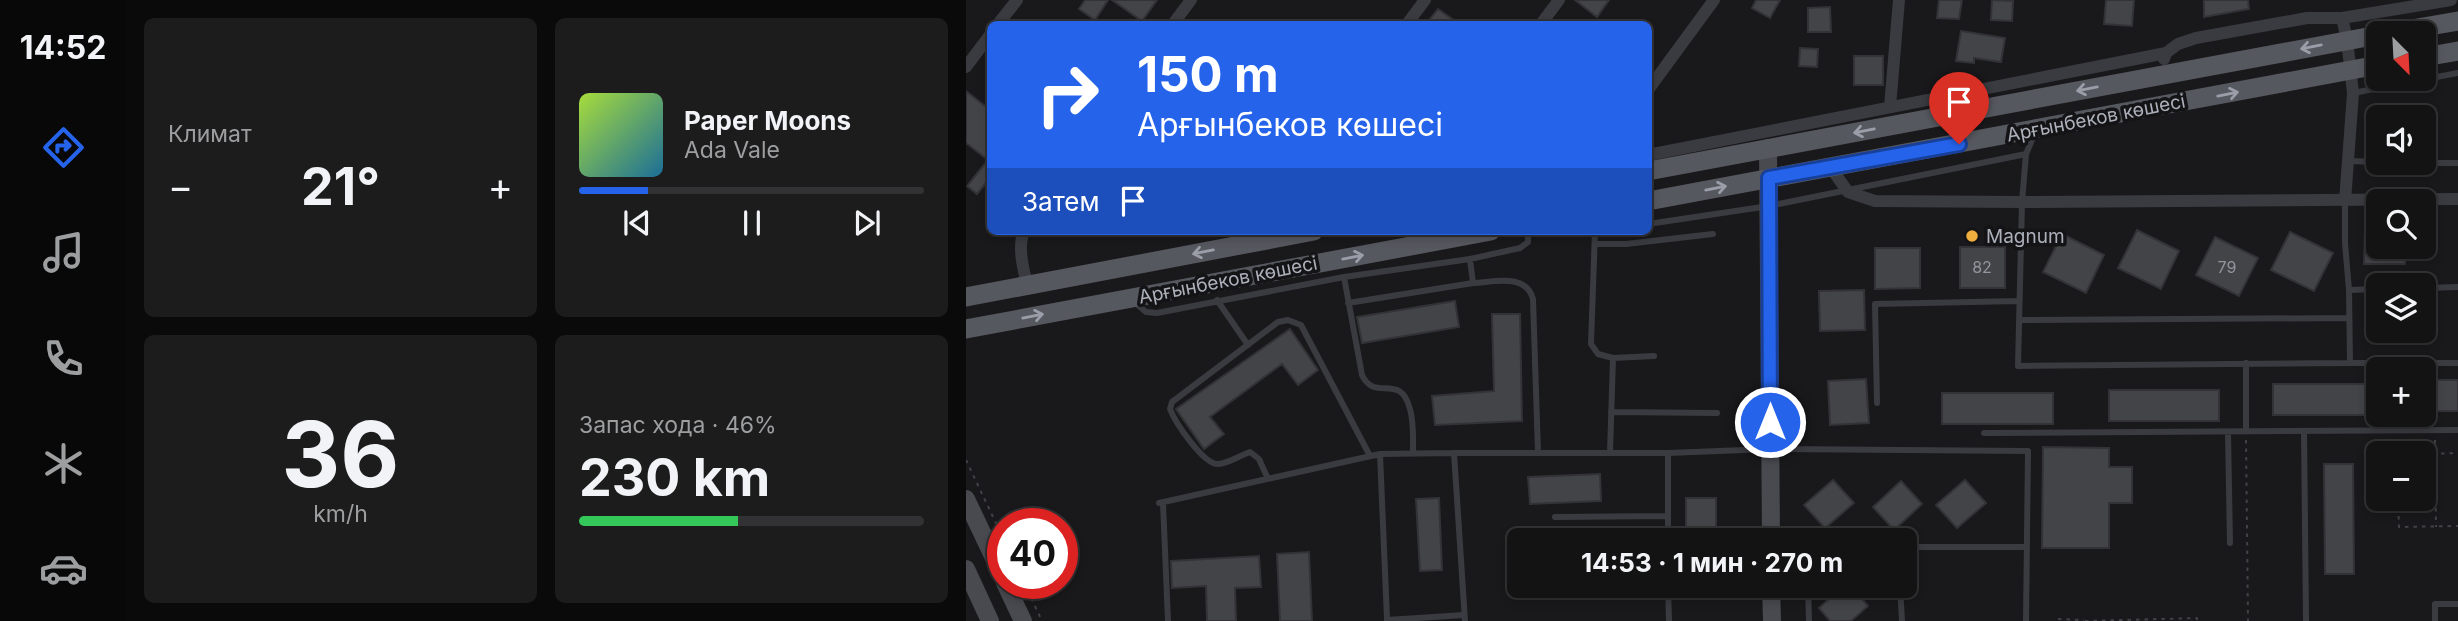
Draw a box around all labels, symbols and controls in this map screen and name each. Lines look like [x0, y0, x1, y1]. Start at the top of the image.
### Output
north arrow [2366, 21, 2436, 91]
map controls [2366, 21, 2436, 511]
text: 14:52 [20, 28, 106, 67]
one-way arrow [2300, 41, 2323, 54]
text: 150 m [1137, 45, 1279, 104]
icon: right [1022, 49, 1113, 140]
pin [1929, 72, 1989, 144]
icon: arrive [1940, 83, 1978, 121]
one-way arrow [2077, 83, 2099, 96]
one-way arrow [2216, 86, 2239, 100]
street label: Арғынбеков көшесі [2005, 89, 2187, 147]
text: Paper Moons [684, 105, 851, 136]
text: Арғынбеков көшесі [1137, 105, 1443, 144]
button: sound [2366, 105, 2436, 175]
text: Климат [168, 120, 252, 148]
icon: directions [39, 123, 88, 172]
one-way arrow [1853, 124, 1876, 138]
text: Ada Vale [684, 136, 780, 164]
text: 21° [301, 155, 380, 218]
text: − [168, 163, 193, 209]
text: + [488, 163, 513, 209]
one-way arrow [1704, 181, 1726, 195]
icon: arrive [1114, 182, 1152, 220]
text: Затем [1022, 186, 1100, 217]
button: search [2366, 189, 2436, 259]
icon: previous [618, 204, 656, 242]
icon: pause [733, 204, 771, 242]
icon: next [848, 204, 886, 242]
place label: Magnum [1986, 225, 2065, 248]
icon: music [39, 228, 88, 277]
marker: Magnum [1964, 228, 1980, 244]
one-way arrow [1192, 246, 1215, 260]
one-way arrow [1341, 249, 1364, 263]
street label: Арғынбеков көшесі [1137, 251, 1319, 309]
house number: 82 [1972, 257, 1992, 277]
house number: 79 [2218, 257, 2236, 277]
button: layers [2366, 273, 2436, 343]
one-way arrow [1021, 309, 1044, 323]
icon: phone [39, 334, 88, 383]
button: + [2366, 357, 2436, 427]
position arrow [1733, 385, 1807, 459]
text: 36 [282, 399, 399, 509]
text: Запас хода · 46% [579, 411, 777, 439]
icon: climate [39, 439, 88, 488]
button: − [2366, 441, 2436, 511]
text: 230 km [579, 446, 770, 509]
text: km/h [313, 500, 368, 528]
speed limit sign: 40 [987, 508, 1078, 599]
icon: car [39, 544, 88, 593]
text: 14:53 · 1 мин · 270 m [1581, 547, 1843, 578]

